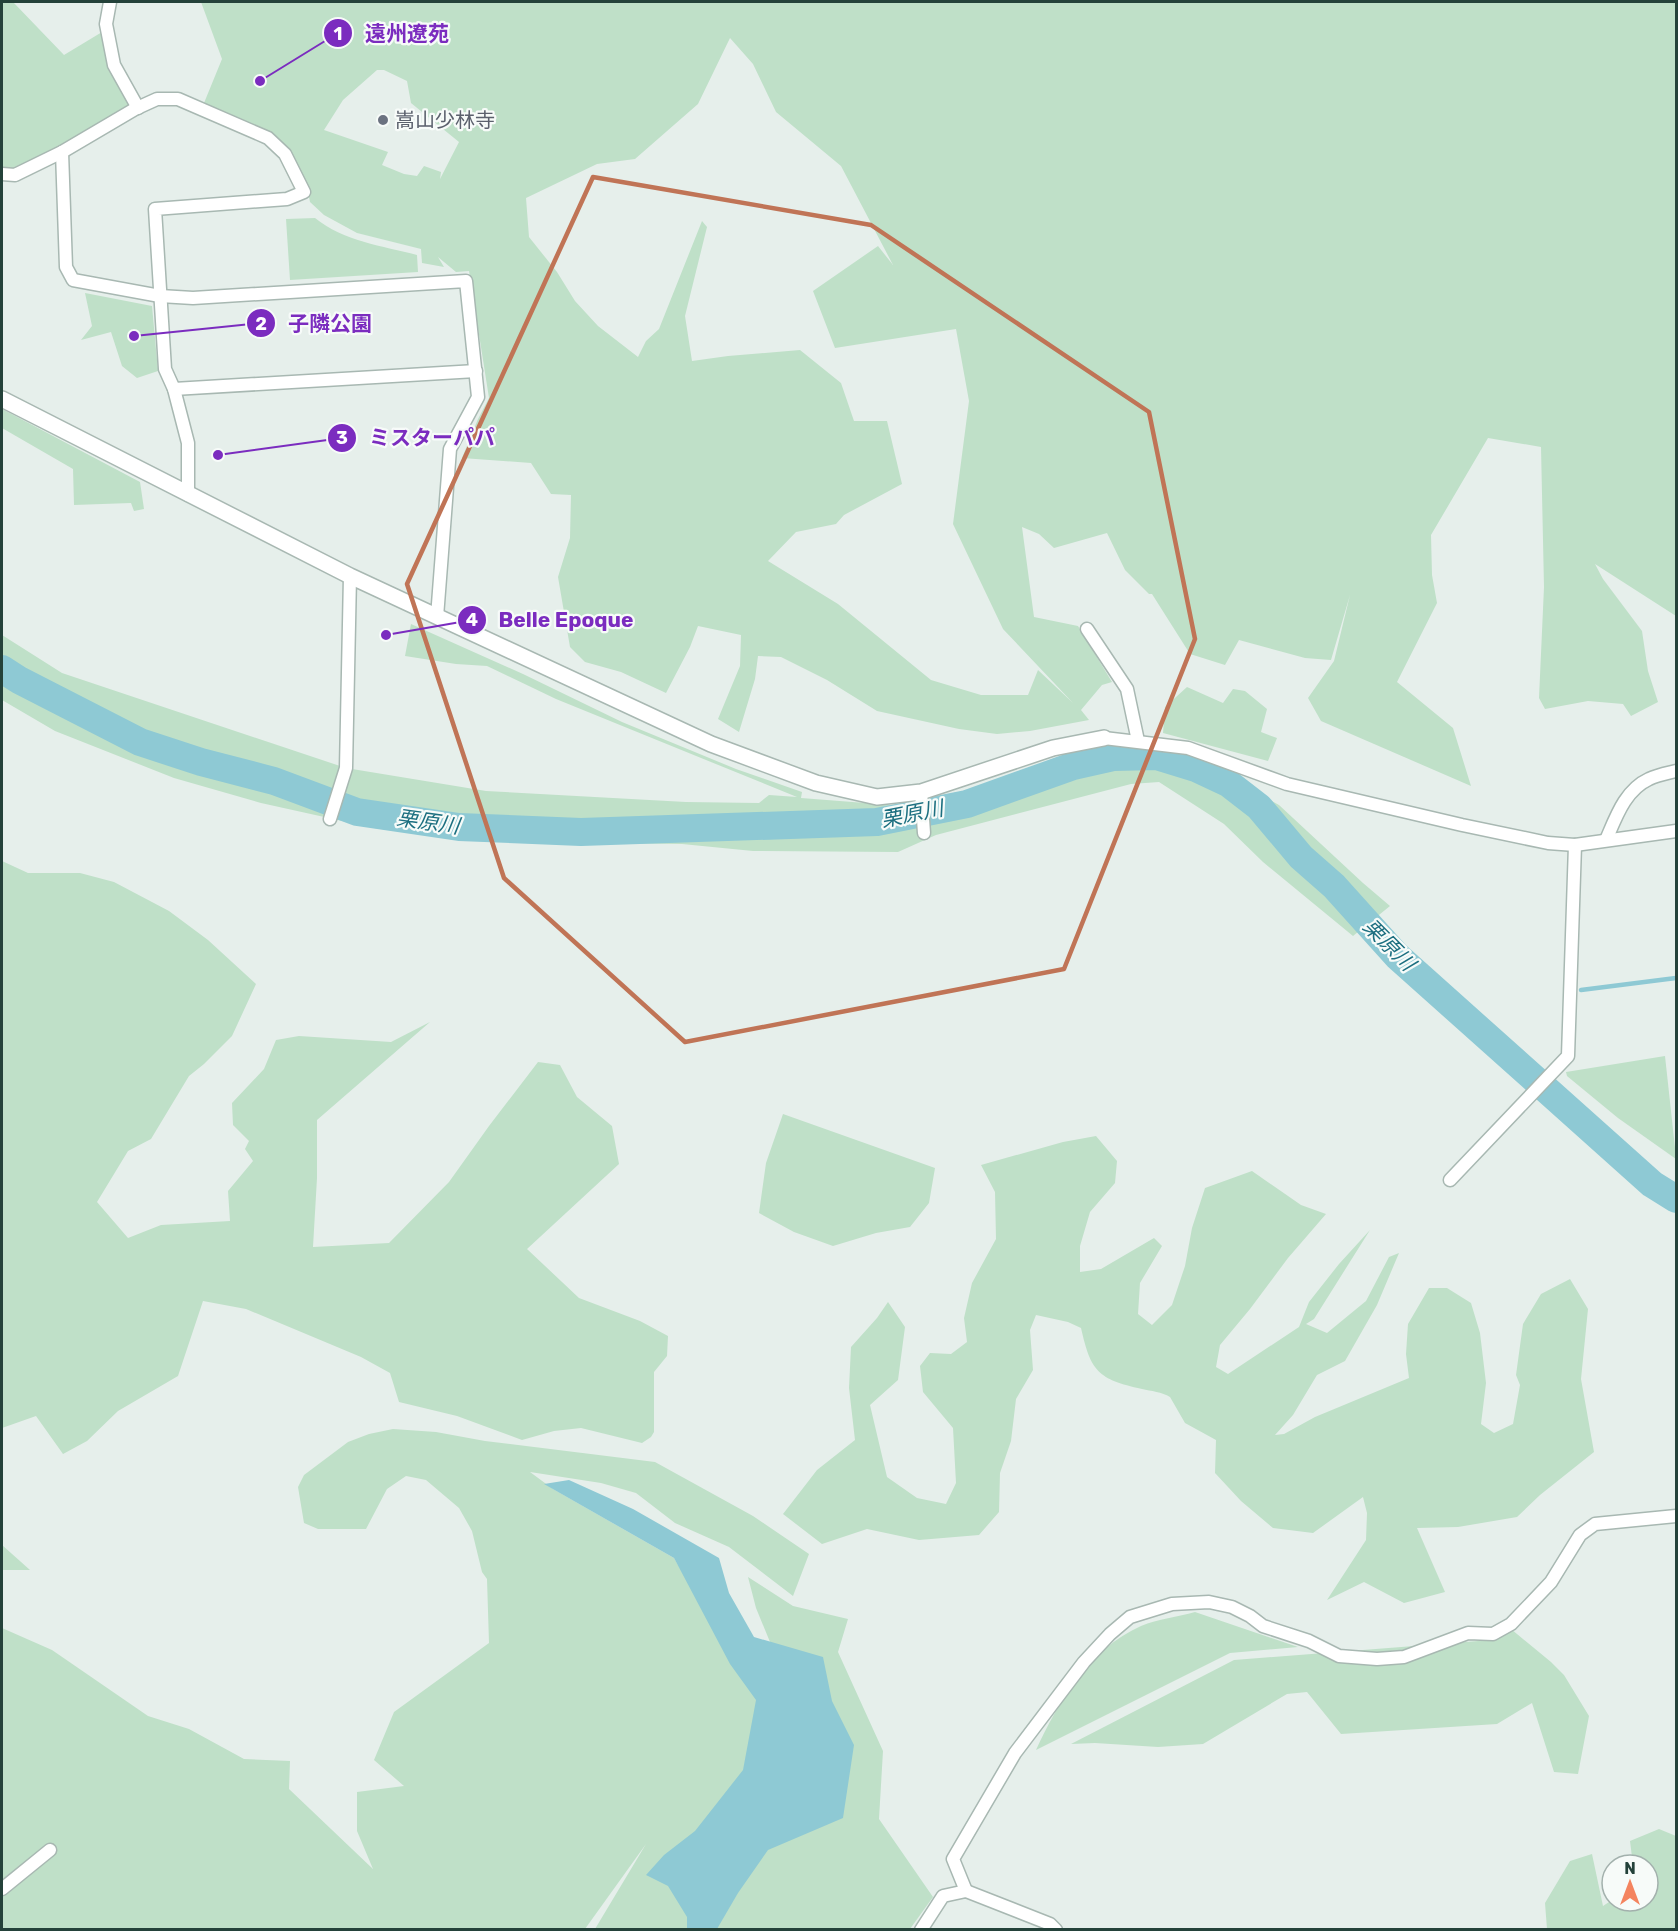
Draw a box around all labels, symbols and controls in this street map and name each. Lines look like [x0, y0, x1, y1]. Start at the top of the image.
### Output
callout: 遠州遼苑 [323, 14, 461, 53]
text: 遠州遼苑 [365, 21, 449, 46]
text: 1 [334, 23, 342, 45]
place label: 嵩山少林寺 [395, 108, 495, 132]
marker: 嵩山少林寺 [376, 113, 390, 127]
callout: 子隣公園 [246, 304, 384, 343]
text: 子隣公園 [288, 311, 372, 336]
text: 2 [255, 313, 267, 335]
callout: ミスターパパ [327, 419, 507, 458]
text: ミスターパパ [369, 425, 495, 450]
text: 3 [336, 427, 348, 449]
callout: Belle Epoque [457, 600, 646, 639]
text: Belle Epoque [499, 607, 633, 632]
text: 4 [466, 609, 478, 631]
water label: 栗原川 [879, 795, 947, 832]
water label: 栗原川 [395, 805, 463, 839]
water label: 栗原川 [1358, 914, 1422, 977]
north arrow [1600, 1853, 1660, 1913]
text: N [1624, 1859, 1636, 1878]

